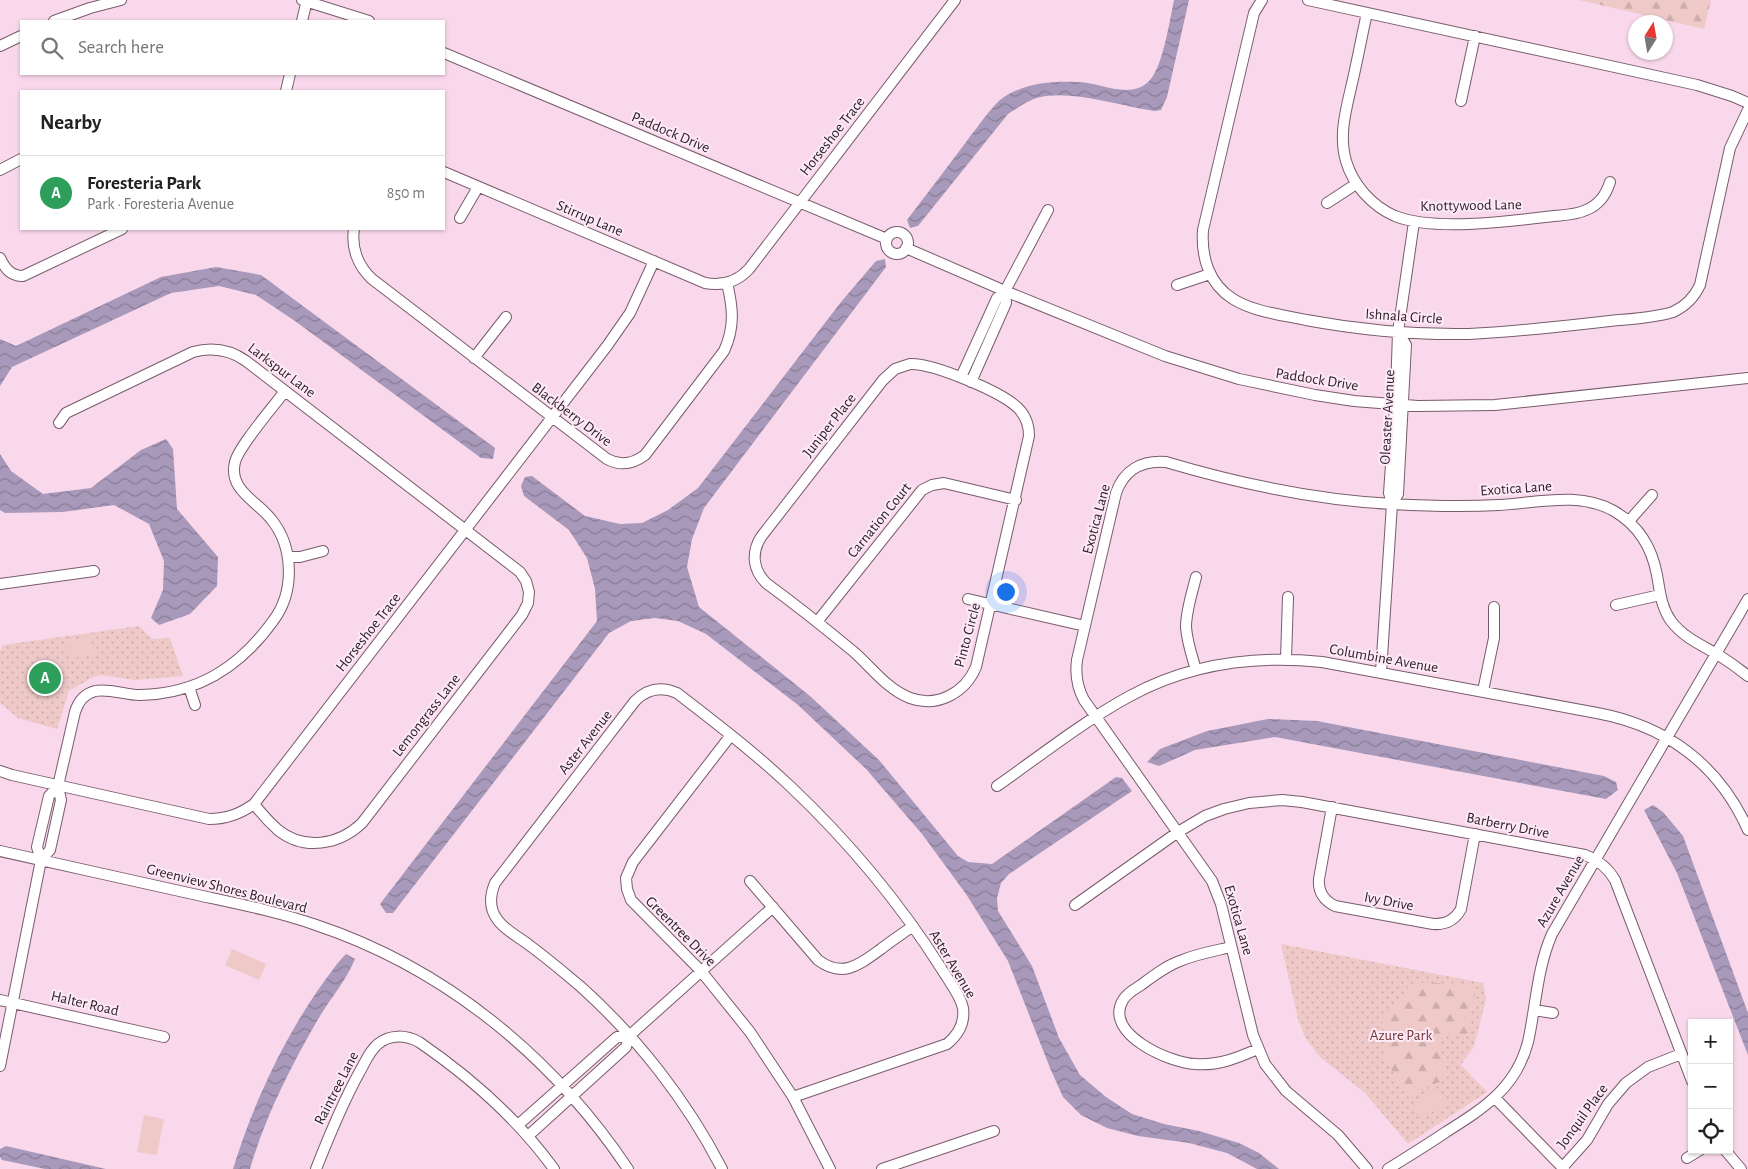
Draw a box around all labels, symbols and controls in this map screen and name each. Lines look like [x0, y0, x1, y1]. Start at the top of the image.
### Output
north arrow [1628, 15, 1673, 60]
search box [20, 20, 445, 75]
icon: search [38, 34, 66, 62]
text: Search here [78, 38, 164, 57]
street label: Horseshoe Trace [797, 94, 868, 178]
street label: Paddock Drive [629, 109, 712, 156]
text: Nearby [40, 112, 101, 133]
text: Foresteria Park [87, 174, 201, 193]
text: A [51, 185, 61, 201]
text: 850 m [387, 185, 425, 201]
text: Park · Foresteria Avenue [87, 196, 234, 212]
street label: Knottywood Lane [1420, 197, 1522, 214]
street label: Stirrup Lane [554, 198, 625, 239]
street label: Ishnala Circle [1365, 306, 1443, 327]
street label: Larkspur Lane [245, 340, 318, 401]
street label: Paddock Drive [1274, 366, 1359, 393]
street label: Oleaster Avenue [1378, 369, 1397, 465]
street label: Blackberry Drive [529, 380, 615, 449]
street label: Juniper Place [800, 391, 859, 460]
street label: Exotica Lane [1480, 479, 1553, 498]
street label: Carnation Court [845, 480, 914, 561]
street label: Exotica Lane [1080, 482, 1113, 556]
your location [993, 579, 1019, 605]
street label: Horseshoe Trace [333, 590, 404, 674]
street label: Pinto Circle [952, 601, 983, 669]
street label: Columbine Avenue [1328, 642, 1440, 675]
pin: A [29, 659, 61, 697]
street label: Lemongrass Lane [390, 671, 463, 759]
street label: Aster Avenue [556, 707, 615, 777]
street label: Barberry Drive [1465, 810, 1551, 841]
street label: Azure Avenue [1534, 853, 1587, 930]
street label: Greenview Shores Boulevard [145, 861, 309, 916]
street label: Exotica Lane [1221, 883, 1256, 957]
street label: Ivy Drive [1363, 889, 1415, 914]
street label: Greentree Drive [643, 893, 719, 969]
street label: Aster Avenue [926, 927, 979, 1001]
street label: Halter Road [49, 988, 121, 1019]
map controls [1688, 1019, 1733, 1154]
button: + [1688, 1019, 1733, 1064]
park label: Azure Park [1370, 1028, 1432, 1043]
street label: Raintree Lane [312, 1049, 361, 1127]
button: − [1688, 1064, 1733, 1109]
street label: Jonquil Place [1554, 1081, 1611, 1151]
button: locate [1688, 1109, 1733, 1154]

